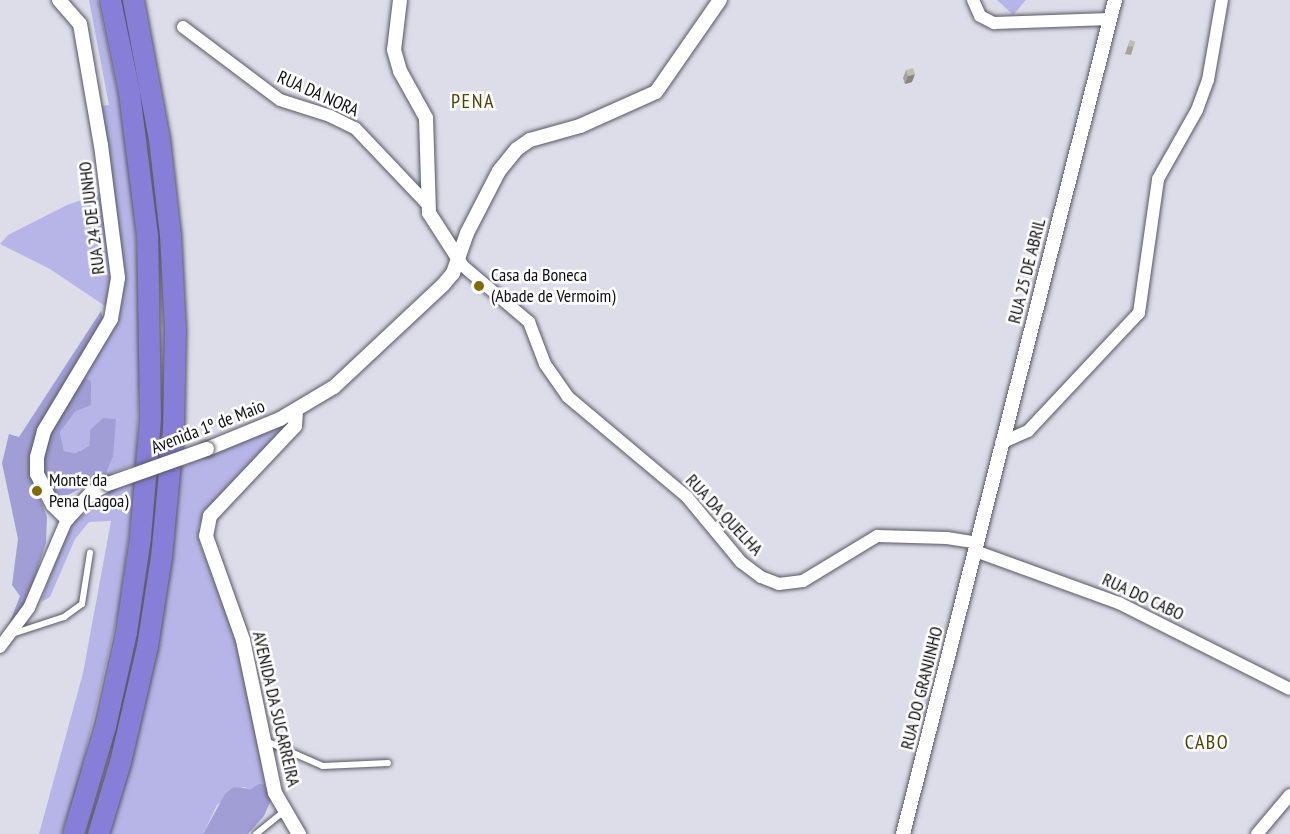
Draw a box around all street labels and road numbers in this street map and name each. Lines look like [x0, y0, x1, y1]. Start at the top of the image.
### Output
street label: RUA DA NORA [273, 66, 363, 122]
street label: RUA 24 DE JUNHO [74, 160, 110, 276]
street label: RUA 25 DE ABRIL [1003, 216, 1051, 326]
street label: Avenida 1º de Maio [148, 395, 268, 459]
street label: RUA DA QUELHA [681, 469, 767, 561]
street label: RUA DO CABO [1098, 569, 1188, 625]
street label: RUA DO GRANJINHO [896, 624, 948, 752]
street label: AVENIDA DA SUCARREIRA [247, 629, 305, 789]

